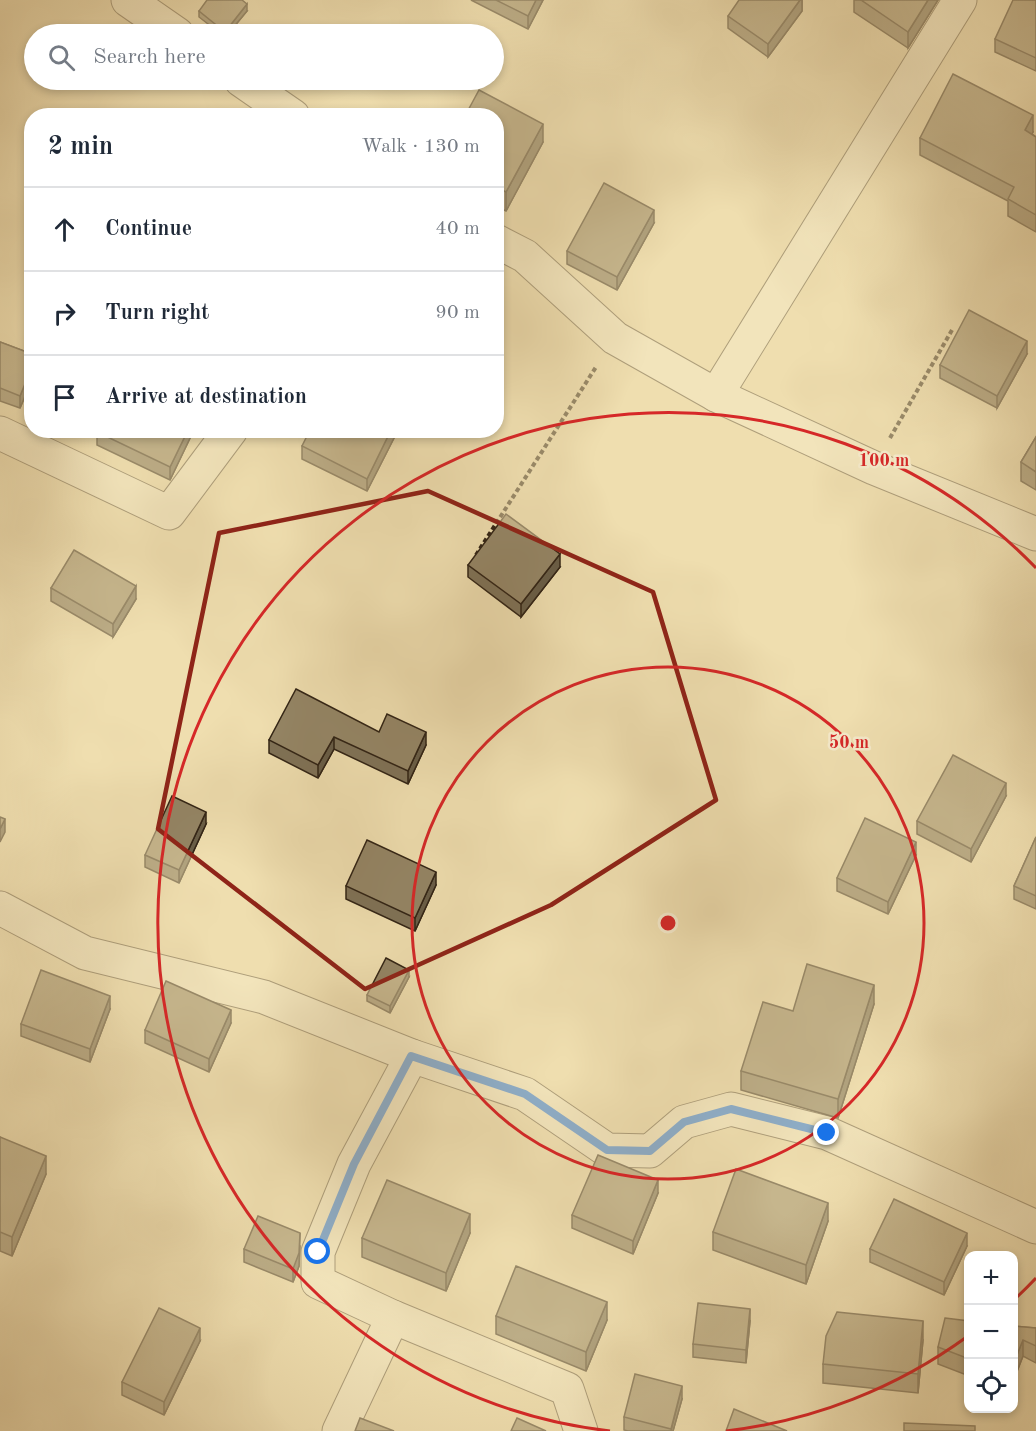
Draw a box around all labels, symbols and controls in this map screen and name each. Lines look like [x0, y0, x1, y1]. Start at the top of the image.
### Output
search box [24, 24, 504, 90]
icon: search [45, 41, 78, 74]
text: Search here [93, 46, 206, 68]
text: 2 min [48, 134, 113, 160]
text: Walk · 130 m [361, 137, 480, 157]
icon: ahead [48, 213, 81, 246]
text: Continue [105, 218, 192, 240]
text: 40 m [435, 219, 480, 239]
icon: right [48, 297, 81, 330]
text: Turn right [105, 302, 209, 324]
text: 90 m [435, 303, 480, 323]
icon: arrive [48, 381, 81, 414]
text: Arrive at destination [105, 386, 307, 408]
text: 100 m [859, 452, 909, 470]
text: 50 m [829, 734, 869, 752]
centre of rings [658, 913, 678, 933]
route end [813, 1119, 839, 1145]
route start [304, 1238, 330, 1264]
map controls [964, 1251, 1018, 1413]
button: + [964, 1251, 1018, 1305]
button: − [964, 1305, 1018, 1359]
button: locate [964, 1359, 1018, 1413]

